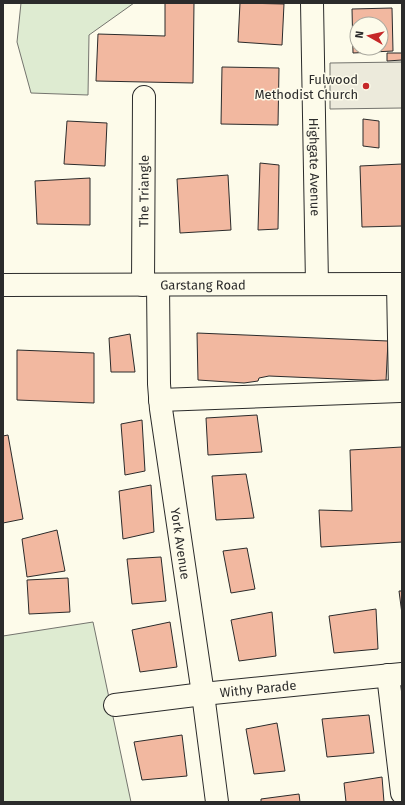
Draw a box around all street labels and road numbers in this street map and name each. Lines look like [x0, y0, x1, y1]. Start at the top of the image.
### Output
street label: Highgate Avenue [307, 117, 323, 216]
street label: The Triangle [136, 155, 151, 227]
street label: Garstang Road [160, 277, 246, 292]
street label: York Avenue [168, 507, 194, 580]
street label: Withy Parade [219, 677, 297, 700]

